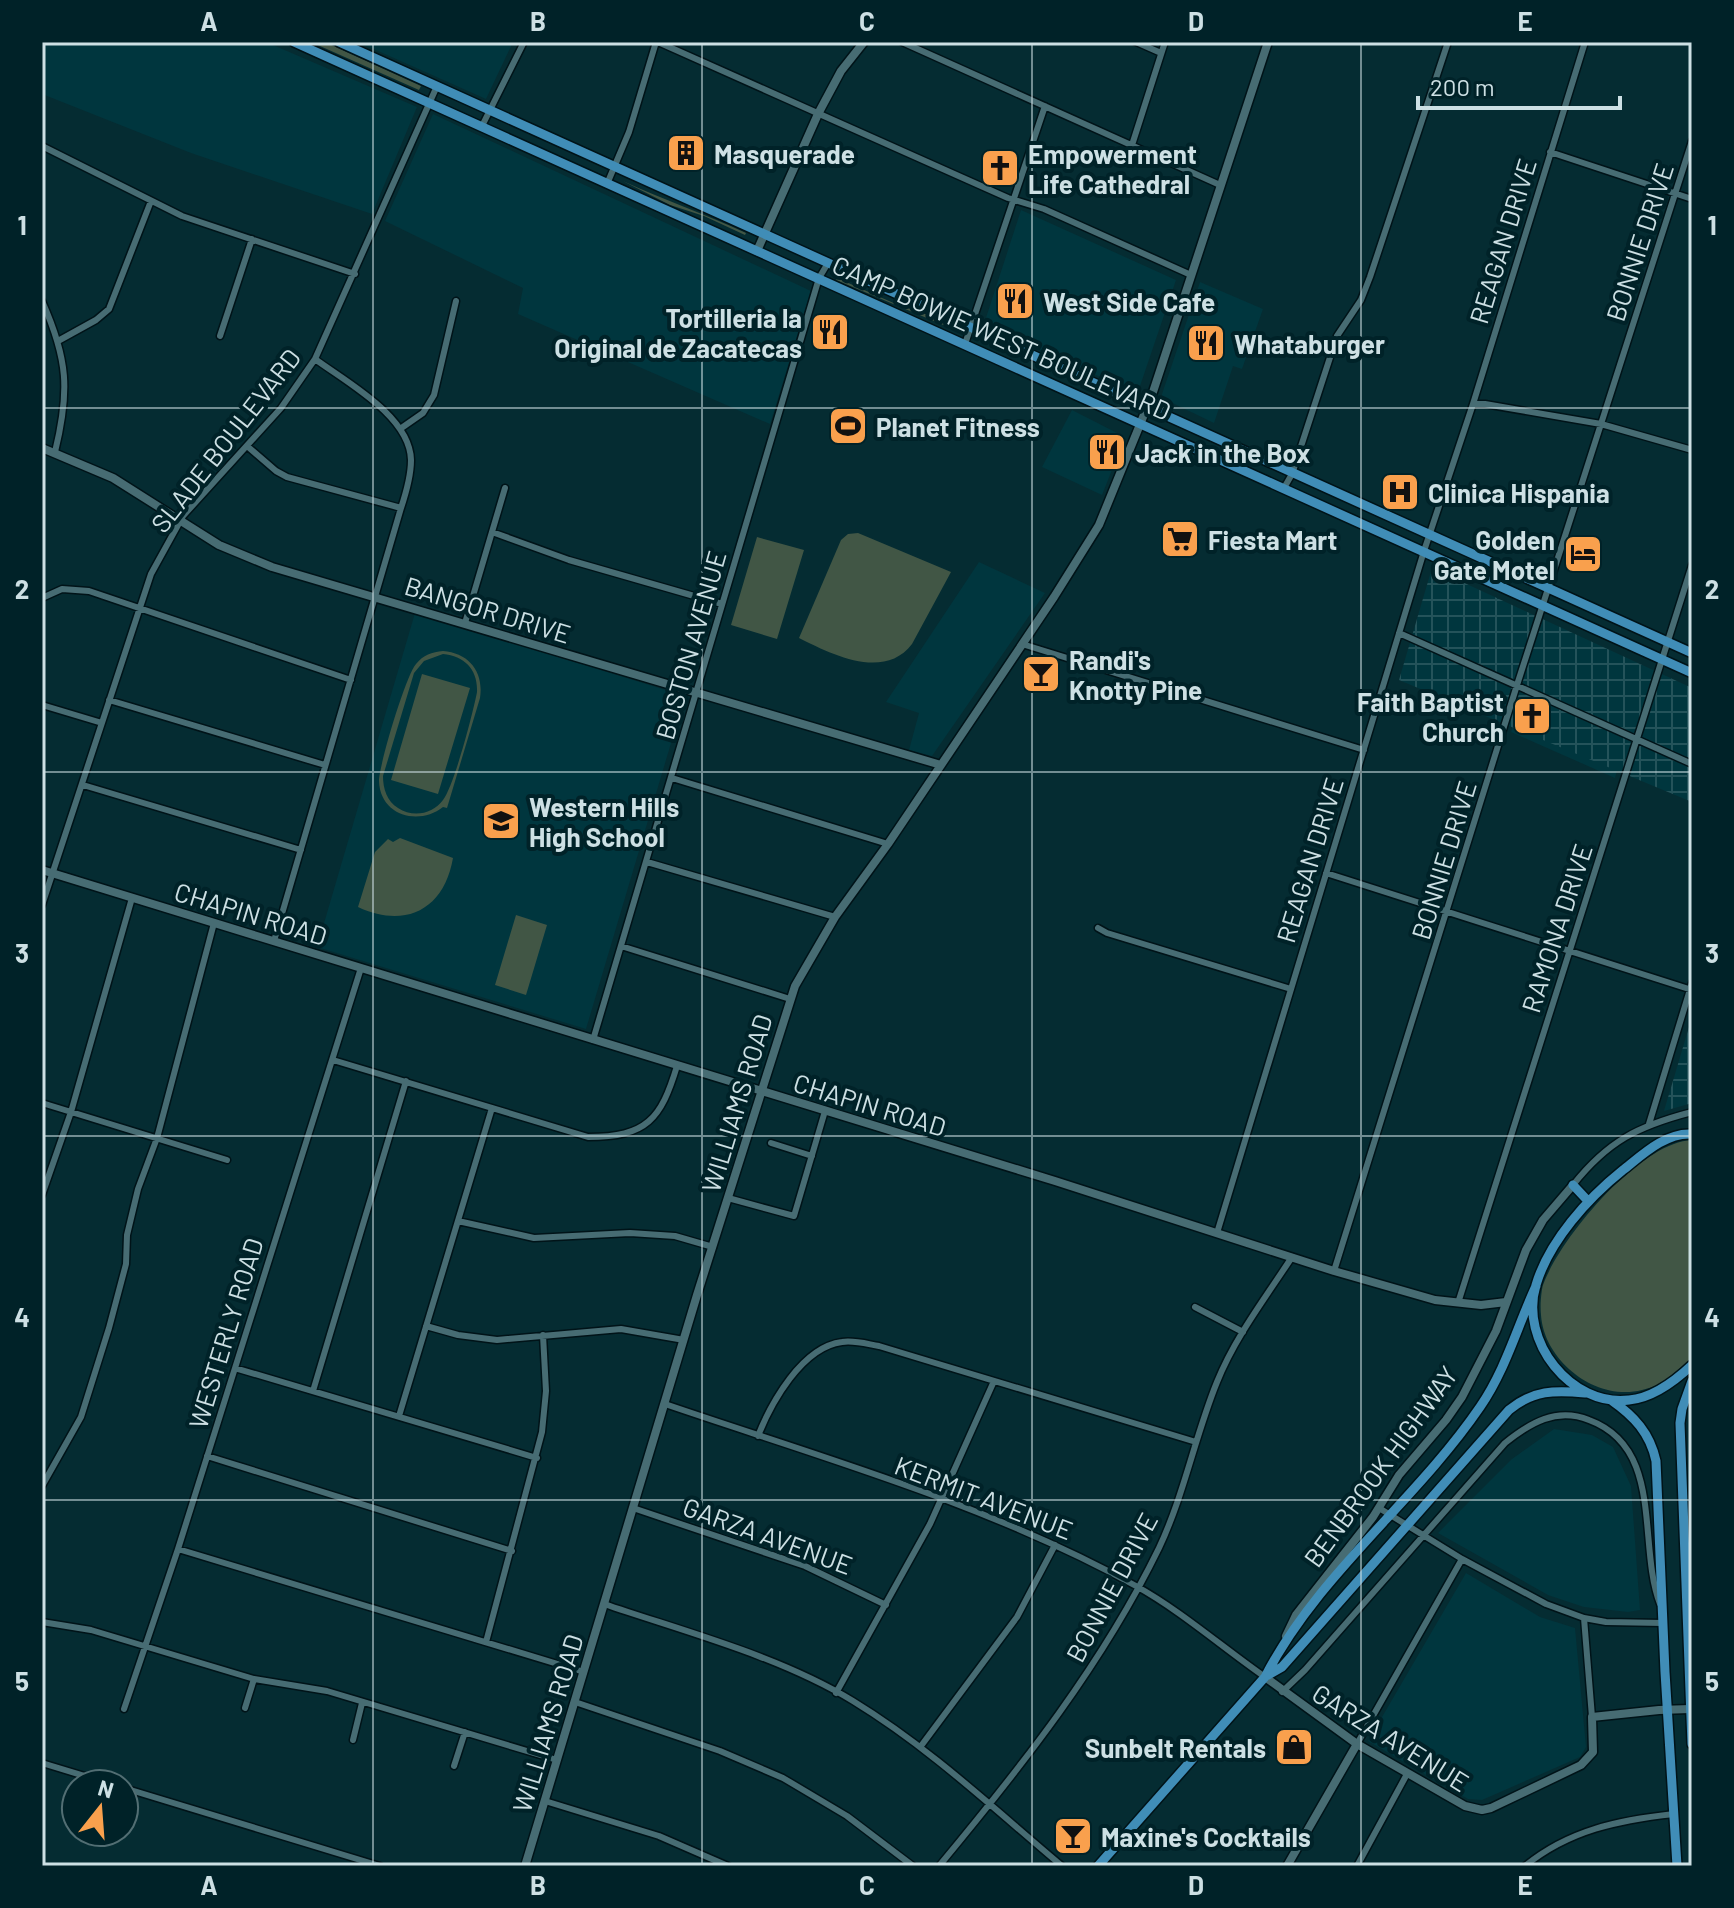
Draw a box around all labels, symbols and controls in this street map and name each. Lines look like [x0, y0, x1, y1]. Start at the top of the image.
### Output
text: A [200, 5, 218, 36]
text: B [530, 5, 546, 36]
text: C [859, 5, 875, 36]
text: D [1188, 5, 1204, 36]
text: E [1517, 5, 1533, 36]
scale bar [1418, 60, 1620, 110]
text: 200 m [1430, 72, 1495, 101]
building icon: Masquerade [665, 132, 707, 174]
place label: Masquerade [714, 138, 855, 169]
place label: Empowerment Life Cathedral [1028, 138, 1197, 199]
church icon: Empowerment Life Cathedral [979, 147, 1021, 189]
street label: REAGAN DRIVE [1462, 155, 1542, 327]
street label: BONNIE DRIVE [1599, 159, 1679, 325]
text: 1 [17, 209, 27, 240]
text: 1 [1707, 209, 1717, 240]
street label: CAMP BOWIE WEST BOULEVARD [828, 248, 1176, 426]
restaurant icon: West Side Cafe [994, 280, 1036, 322]
place label: West Side Cafe [1043, 286, 1215, 317]
place label: Tortilleria la Original de Zacatecas [554, 302, 802, 363]
restaurant icon: Tortilleria la Original de Zacatecas [809, 311, 851, 353]
restaurant icon: Whataburger [1185, 322, 1227, 364]
place label: Whataburger [1234, 328, 1385, 359]
street label: SLADE BOULEVARD [144, 342, 306, 538]
sports icon: Planet Fitness [827, 405, 869, 447]
place label: Planet Fitness [876, 411, 1040, 442]
restaurant icon: Jack in the Box [1086, 431, 1128, 473]
place label: Jack in the Box [1135, 437, 1310, 468]
hospital icon: Clinica Hispania [1379, 471, 1421, 513]
place label: Clinica Hispania [1428, 477, 1610, 508]
supermarket icon: Fiesta Mart [1159, 518, 1201, 560]
place label: Fiesta Mart [1208, 524, 1337, 555]
place label: Golden Gate Motel [1434, 524, 1555, 585]
hotel icon: Golden Gate Motel [1562, 533, 1604, 575]
street label: BOSTON AVENUE [648, 547, 732, 743]
street label: BANGOR DRIVE [401, 569, 575, 649]
text: 2 [15, 573, 29, 604]
text: 2 [1705, 573, 1719, 604]
place label: Randi's Knotty Pine [1069, 644, 1202, 705]
bar icon: Randi's Knotty Pine [1020, 653, 1062, 695]
place label: Faith Baptist Church [1357, 686, 1504, 747]
church icon: Faith Baptist Church [1511, 695, 1553, 737]
street label: REAGAN DRIVE [1269, 774, 1349, 946]
street label: BONNIE DRIVE [1404, 777, 1482, 943]
place label: Western Hills High School [529, 791, 679, 852]
school or university icon: Western Hills High School [480, 800, 522, 842]
street label: RAMONA DRIVE [1514, 840, 1598, 1016]
street label: CHAPIN ROAD [171, 875, 331, 951]
text: 3 [15, 937, 29, 968]
text: 3 [1705, 937, 1719, 968]
street label: WILLIAMS ROAD [694, 1010, 778, 1196]
street label: CHAPIN ROAD [790, 1066, 950, 1142]
street label: WESTERLY ROAD [181, 1234, 269, 1432]
text: 4 [14, 1301, 30, 1332]
text: 4 [1704, 1301, 1720, 1332]
street label: BENBROOK HIGHWAY [1297, 1360, 1463, 1572]
street label: KERMIT AVENUE [891, 1449, 1077, 1545]
street label: GARZA AVENUE [679, 1490, 857, 1580]
street label: BONNIE DRIVE [1059, 1507, 1163, 1667]
street label: WILLIAMS ROAD [505, 1630, 589, 1816]
text: 5 [15, 1665, 29, 1696]
text: 5 [1705, 1665, 1719, 1696]
street label: GARZA AVENUE [1307, 1677, 1475, 1797]
shop icon: Sunbelt Rentals [1273, 1726, 1315, 1768]
place label: Sunbelt Rentals [1085, 1732, 1266, 1763]
north arrow [60, 1768, 140, 1848]
text: N [95, 1773, 117, 1802]
bar icon: Maxine's Cocktails [1052, 1815, 1094, 1857]
place label: Maxine's Cocktails [1101, 1821, 1311, 1852]
text: A [200, 1869, 218, 1900]
text: B [530, 1869, 546, 1900]
text: C [859, 1869, 875, 1900]
text: D [1188, 1869, 1204, 1900]
text: E [1517, 1869, 1533, 1900]

